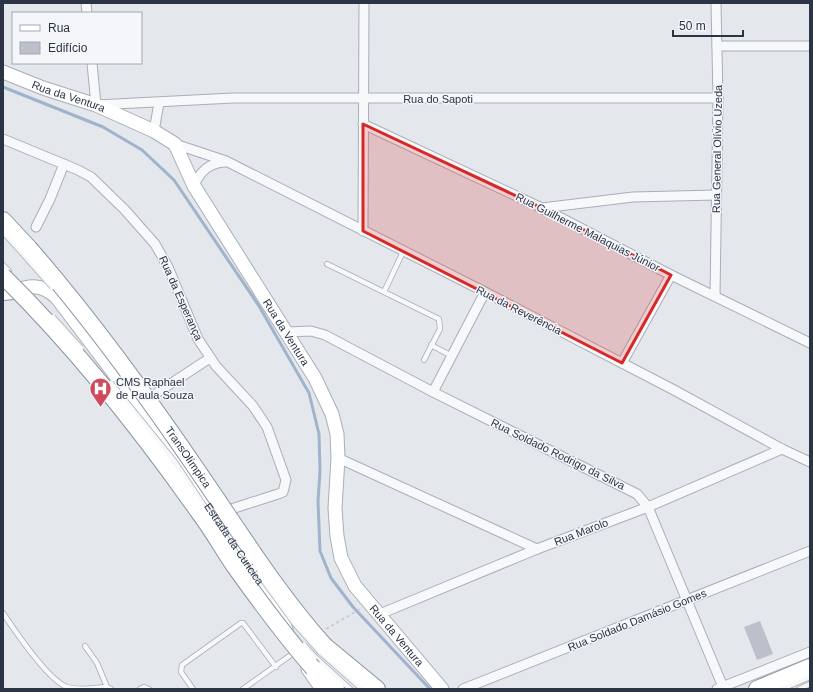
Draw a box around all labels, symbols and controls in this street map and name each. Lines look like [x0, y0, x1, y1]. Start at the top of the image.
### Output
legend [12, 12, 142, 64]
scale bar [673, 12, 743, 38]
text: 50 m [679, 19, 706, 33]
text: Rua [48, 21, 70, 35]
text: Edifício [48, 41, 88, 55]
street label: Rua da Ventura [30, 78, 108, 115]
street label: Rua General Olívio Uzeda [710, 84, 724, 213]
street label: Rua do Sapoti [403, 93, 473, 105]
street label: Rua Guilherme Malaquias Júnior [514, 190, 662, 274]
street label: Rua da Esperança [157, 254, 205, 343]
street label: Rua da Reverência [474, 283, 564, 337]
street label: Rua da Ventura [261, 297, 312, 369]
hospital icon: CMS Raphael de Paula Souza [87, 375, 113, 408]
place label: CMS Raphael de Paula Souza [116, 376, 195, 401]
street label: Rua Soldado Rodrigo da Silva [489, 416, 628, 492]
street label: TransOlímpica [163, 424, 214, 491]
street label: Estrada da Curicica [202, 501, 267, 588]
street label: Rua Marolo [552, 516, 610, 548]
street label: Rua Soldado Damásio Gomes [566, 586, 709, 653]
street label: Rua da Ventura [367, 602, 427, 669]

